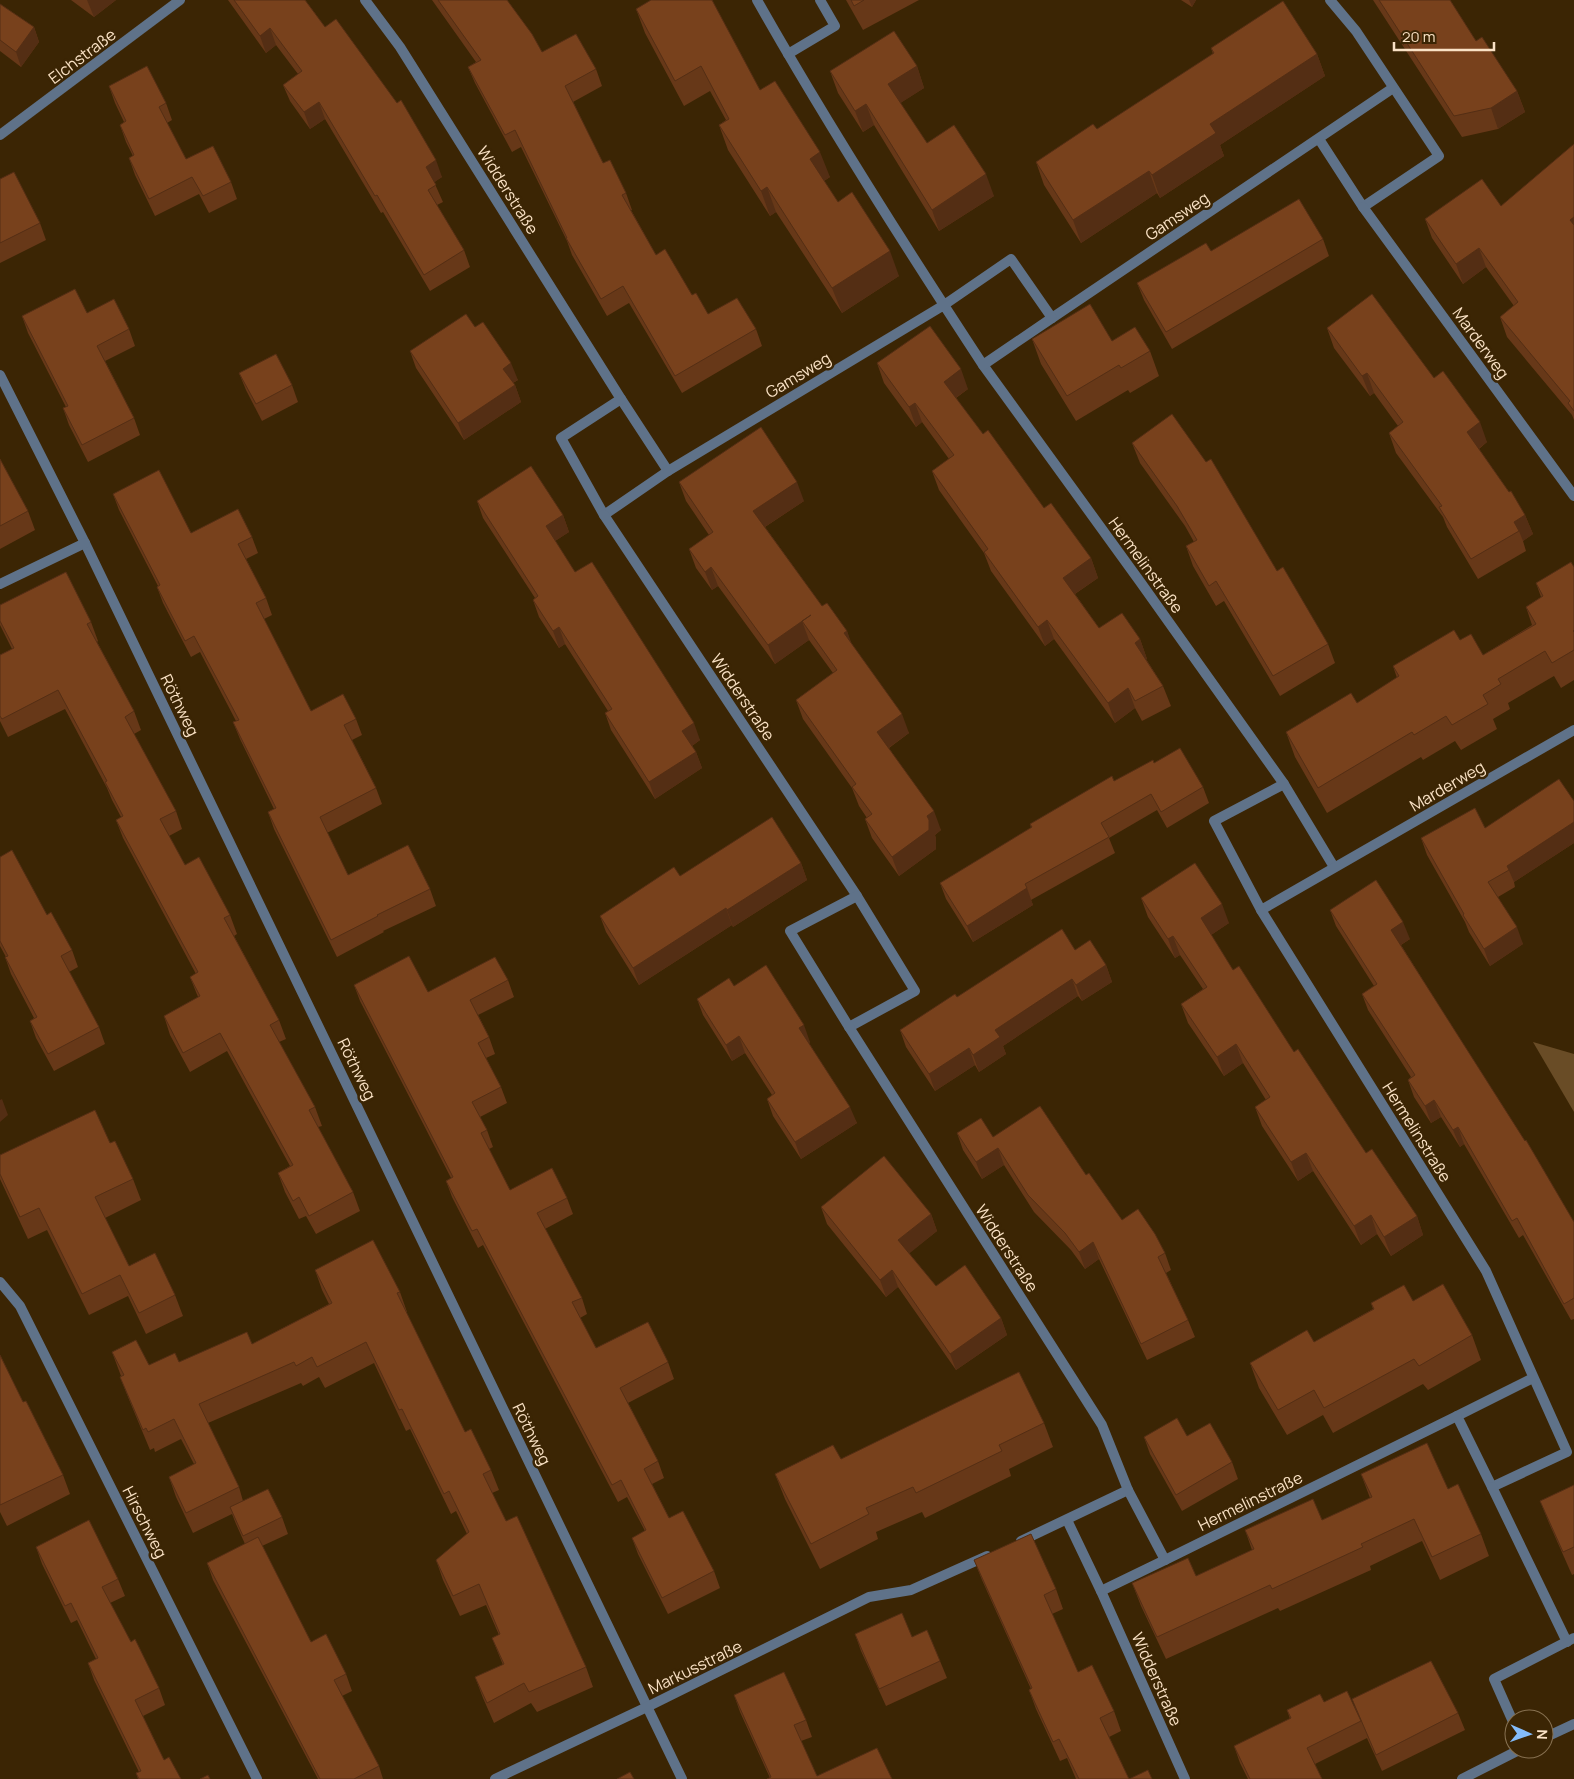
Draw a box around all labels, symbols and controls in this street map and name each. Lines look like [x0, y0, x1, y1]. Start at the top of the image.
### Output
scale bar [1394, 20, 1494, 52]
street label: Elchstraße [44, 23, 120, 89]
text: 20 m [1402, 26, 1435, 47]
street label: Widderstraße [472, 142, 544, 238]
street label: Gamsweg [1141, 187, 1213, 245]
street label: Marderweg [1448, 303, 1514, 383]
street label: Gamsweg [761, 347, 835, 403]
street label: Hermelinstraße [1104, 512, 1188, 618]
street label: Widderstraße [706, 649, 780, 745]
street label: Röthweg [156, 670, 204, 740]
street label: Marderweg [1405, 756, 1489, 816]
street label: Röthweg [333, 1034, 381, 1104]
street label: Hermelinstraße [1377, 1078, 1457, 1186]
street label: Widderstraße [970, 1200, 1044, 1296]
street label: Röthweg [508, 1399, 556, 1469]
street label: Hermelinstraße [1194, 1466, 1306, 1536]
street label: Hirschweg [118, 1482, 172, 1562]
street label: Widderstraße [1127, 1629, 1187, 1729]
street label: Markusstraße [644, 1635, 746, 1699]
north arrow [1504, 1709, 1554, 1759]
text: N [1533, 1729, 1552, 1740]

